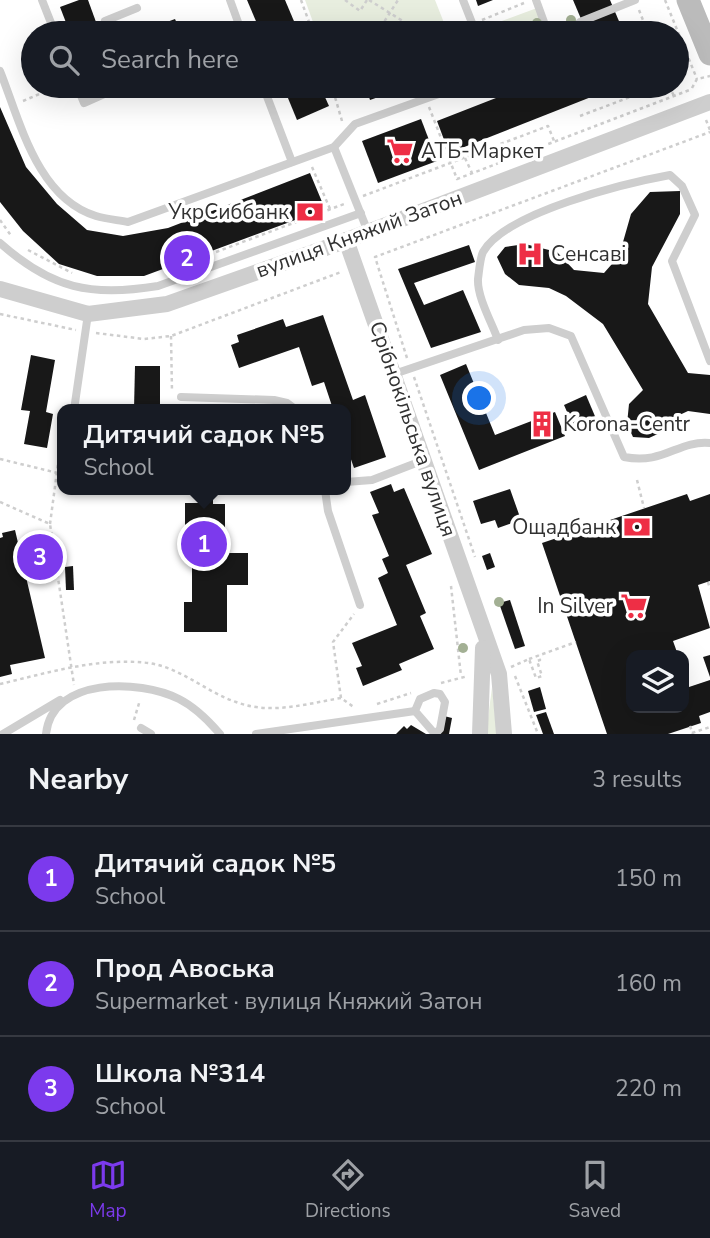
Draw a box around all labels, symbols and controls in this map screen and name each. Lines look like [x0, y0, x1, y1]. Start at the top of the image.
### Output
search box [21, 21, 689, 98]
icon: search [45, 41, 83, 79]
text: Search here [101, 42, 239, 77]
supermarket icon: АТБ-Маркет [385, 136, 415, 166]
place label: АТБ-Маркет [421, 137, 544, 165]
street label: вулиця Княжий Затон [252, 184, 466, 284]
bank icon: УкрСиббанк [295, 197, 325, 227]
place label: УкрСиббанк [167, 198, 290, 226]
pin: 2 [164, 232, 210, 284]
hospital icon: Сенсаві [515, 239, 545, 269]
place label: Сенсаві [551, 240, 626, 268]
street label: Срібнокільська вулиця [363, 317, 463, 541]
your location [462, 381, 496, 415]
popup [57, 404, 351, 495]
building icon: Korona-Centr [527, 409, 557, 439]
place label: Korona-Centr [563, 410, 690, 438]
text: Дитячий садок №5 [83, 417, 325, 452]
text: School [83, 452, 154, 483]
bank icon: Ощадбанк [622, 512, 652, 542]
place label: Ощадбанк [512, 513, 617, 541]
pin: 1 [181, 518, 227, 570]
pin: 3 [17, 531, 63, 583]
supermarket icon: In Silver [619, 591, 649, 621]
place label: In Silver [537, 592, 613, 620]
map controls [626, 650, 689, 713]
button: layers [626, 650, 689, 713]
text: Nearby [28, 759, 128, 800]
text: 3 results [592, 764, 682, 795]
text: Дитячий садок №5 [95, 846, 336, 881]
text: 1 [44, 863, 58, 894]
text: 150 m [615, 863, 682, 894]
text: School [95, 881, 165, 912]
text: Прод Авоська [95, 951, 275, 986]
text: 2 [44, 968, 58, 999]
text: 160 m [615, 968, 682, 999]
text: Supermarket · вулиця Княжий Затон [95, 986, 483, 1017]
text: Школа №314 [95, 1056, 265, 1091]
text: 3 [44, 1073, 58, 1104]
text: 220 m [615, 1073, 682, 1104]
text: School [95, 1091, 165, 1122]
tab: Map [89, 1156, 127, 1224]
tab: Directions [305, 1156, 391, 1224]
tab: Saved [569, 1156, 621, 1224]

